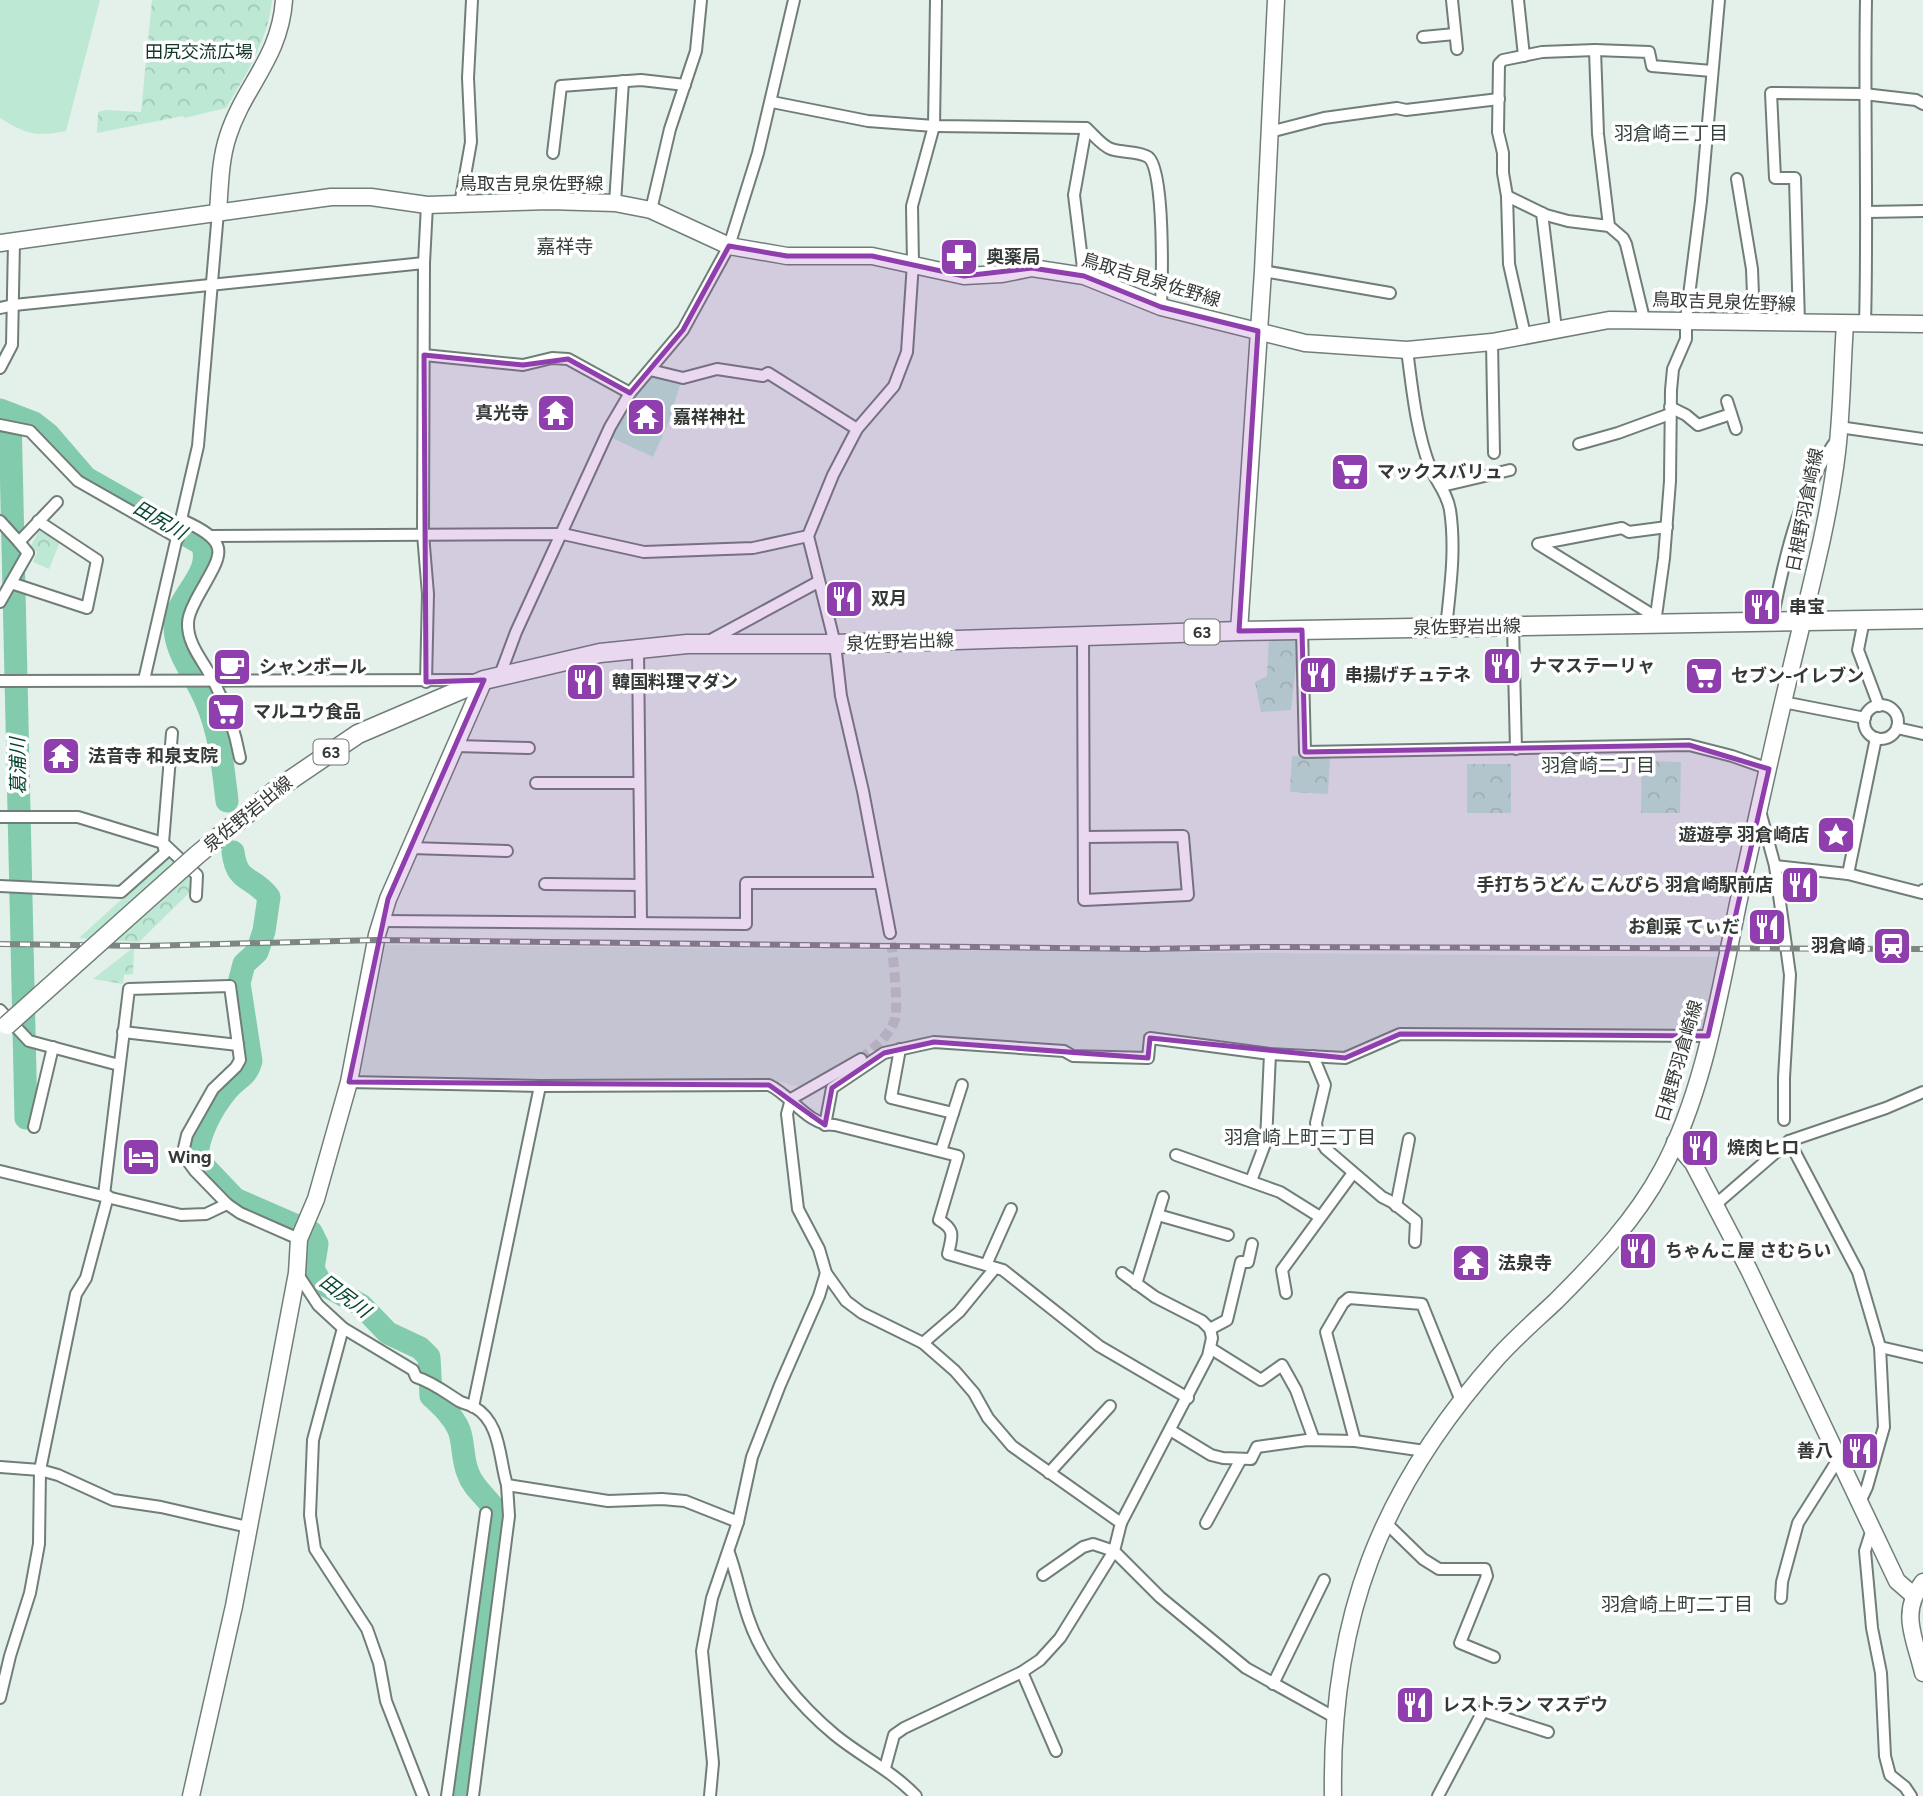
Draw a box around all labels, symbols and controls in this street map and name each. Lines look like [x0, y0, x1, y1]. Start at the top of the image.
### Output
park label: 田尻交流広場 [145, 41, 253, 63]
district label: 羽倉崎三丁目 [1614, 122, 1728, 145]
street label: 鳥取吉見泉佐野線 [459, 173, 603, 195]
district label: 嘉祥寺 [536, 235, 594, 258]
pharmacy icon: 奥薬局 [938, 236, 980, 278]
place label: 奥薬局 [986, 246, 1040, 268]
street label: 鳥取吉見泉佐野線 [1079, 248, 1223, 312]
street label: 鳥取吉見泉佐野線 [1652, 288, 1796, 316]
temple icon: 真光寺 [535, 392, 577, 434]
temple icon: 嘉祥神社 [625, 396, 667, 438]
place label: 真光寺 [475, 402, 529, 424]
place label: 嘉祥神社 [673, 406, 745, 428]
street label: 日根野羽倉崎線 [1782, 446, 1828, 574]
supermarket icon: マックスバリュ [1329, 451, 1371, 493]
place label: マックスバリュ [1377, 461, 1502, 483]
water label: 田尻川 [130, 496, 192, 545]
restaurant icon: 双月 [823, 578, 865, 620]
restaurant icon: 串宝 [1741, 586, 1783, 628]
place label: 双月 [871, 588, 907, 610]
place label: 串宝 [1789, 596, 1825, 618]
street label: 泉佐野岩出線 [1413, 615, 1521, 639]
road number: 63 [1184, 620, 1220, 645]
street label: 泉佐野岩出線 [846, 629, 954, 655]
restaurant icon: ナマステーリャ [1481, 645, 1523, 687]
cafe icon: シャンボール [211, 646, 253, 688]
restaurant icon: 串揚げチュテネ [1297, 654, 1339, 696]
place label: ナマステーリャ [1529, 655, 1655, 677]
supermarket icon: セブン-イレブン [1683, 655, 1725, 697]
place label: シャンボール [259, 656, 367, 678]
restaurant icon: 韓国料理マダン [564, 661, 606, 703]
place label: 串揚げチュテネ [1345, 664, 1471, 686]
place label: セブン-イレブン [1731, 665, 1864, 687]
place label: 韓国料理マダン [612, 671, 738, 693]
supermarket icon: マルユウ食品 [205, 691, 247, 733]
place label: マルユウ食品 [253, 701, 361, 723]
water label: 葛浦川 [6, 735, 30, 795]
temple icon: 法音寺 和泉支院 [40, 735, 82, 777]
road number: 63 [314, 740, 348, 764]
place label: 法音寺 和泉支院 [88, 745, 218, 767]
district label: 羽倉崎二丁目 [1541, 754, 1655, 777]
street label: 泉佐野岩出線 [199, 771, 297, 857]
place icon: 遊遊亭 羽倉崎店 [1815, 814, 1857, 856]
place label: 遊遊亭 羽倉崎店 [1679, 824, 1809, 846]
restaurant icon: 手打ちうどん こんぴら 羽倉崎駅前店 [1779, 864, 1821, 906]
place label: 手打ちうどん こんぴら 羽倉崎駅前店 [1476, 874, 1773, 896]
restaurant icon: お創菜 てぃだ [1746, 906, 1788, 948]
place label: お創菜 てぃだ [1628, 916, 1740, 938]
station icon: 羽倉崎 [1871, 925, 1913, 967]
place label: 羽倉崎 [1811, 935, 1865, 957]
street label: 日根野羽倉崎線 [1651, 997, 1707, 1125]
district label: 羽倉崎上町三丁目 [1224, 1126, 1376, 1149]
restaurant icon: 焼肉ヒロ [1679, 1127, 1721, 1169]
hotel icon: Wing [120, 1136, 162, 1178]
place label: 焼肉ヒロ [1727, 1137, 1799, 1159]
place label: Wing [168, 1146, 212, 1168]
restaurant icon: ちゃんこ屋 さむらい [1617, 1230, 1659, 1272]
place label: ちゃんこ屋 さむらい [1665, 1240, 1831, 1262]
temple icon: 法泉寺 [1450, 1242, 1492, 1284]
place label: 法泉寺 [1498, 1252, 1552, 1274]
water label: 田尻川 [315, 1270, 376, 1324]
restaurant icon: 善八 [1839, 1430, 1881, 1472]
place label: 善八 [1797, 1440, 1833, 1462]
district label: 羽倉崎上町二丁目 [1601, 1593, 1753, 1616]
restaurant icon: レストラン マスデウ [1394, 1684, 1436, 1726]
place label: レストラン マスデウ [1442, 1694, 1608, 1716]

